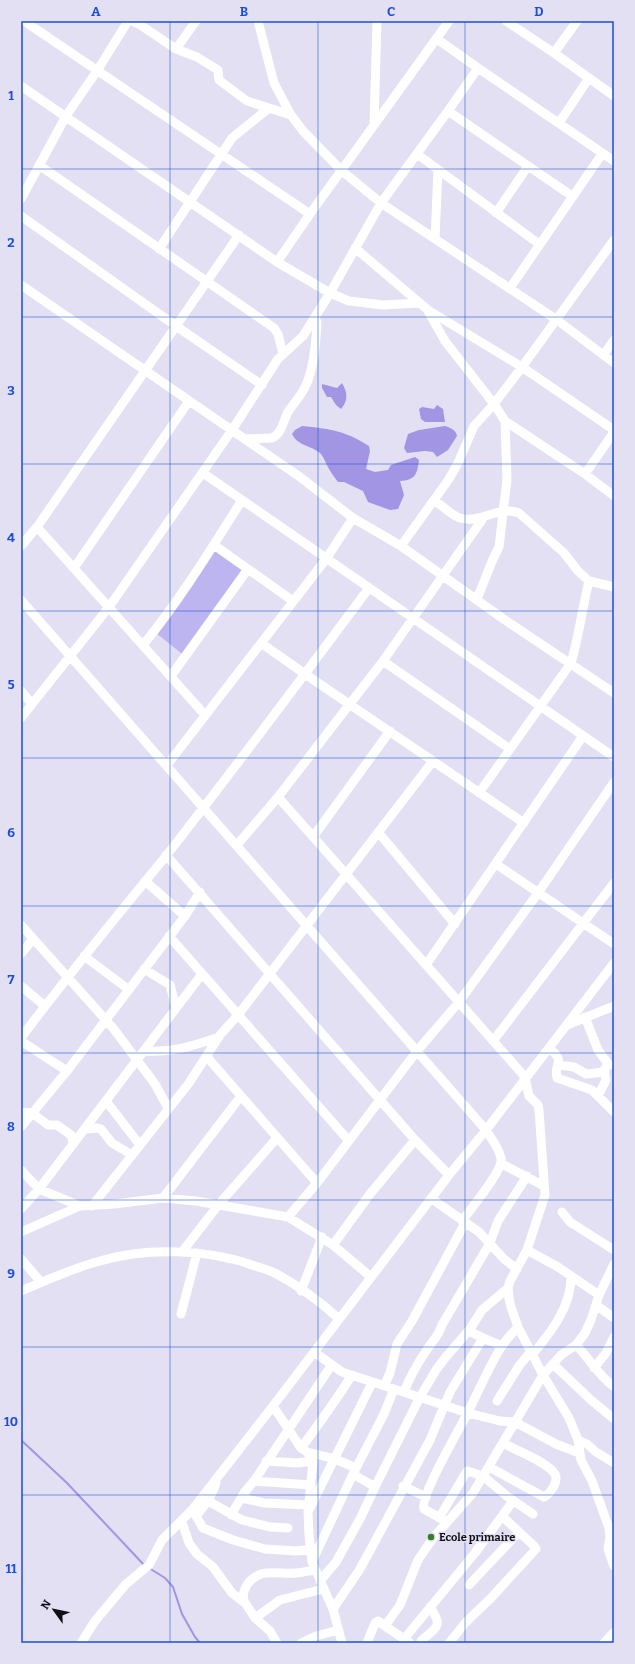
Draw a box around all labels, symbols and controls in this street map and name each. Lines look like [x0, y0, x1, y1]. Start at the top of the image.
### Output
text: A [91, 4, 101, 19]
text: B [240, 4, 248, 19]
text: C [387, 4, 395, 19]
text: D [534, 4, 544, 19]
text: 1 [8, 88, 14, 103]
text: 2 [7, 235, 15, 250]
text: 3 [7, 383, 15, 398]
text: 4 [7, 530, 15, 545]
text: 5 [7, 677, 15, 692]
text: 6 [7, 825, 15, 840]
text: 7 [8, 972, 15, 987]
text: 8 [7, 1119, 15, 1134]
text: 9 [7, 1266, 15, 1281]
text: 10 [4, 1414, 18, 1429]
place label: Ecole primaire [439, 1531, 515, 1544]
marker: Ecole primaire [426, 1532, 436, 1542]
text: 11 [5, 1561, 17, 1576]
north arrow [34, 1590, 74, 1630]
text: N [38, 1597, 54, 1612]

